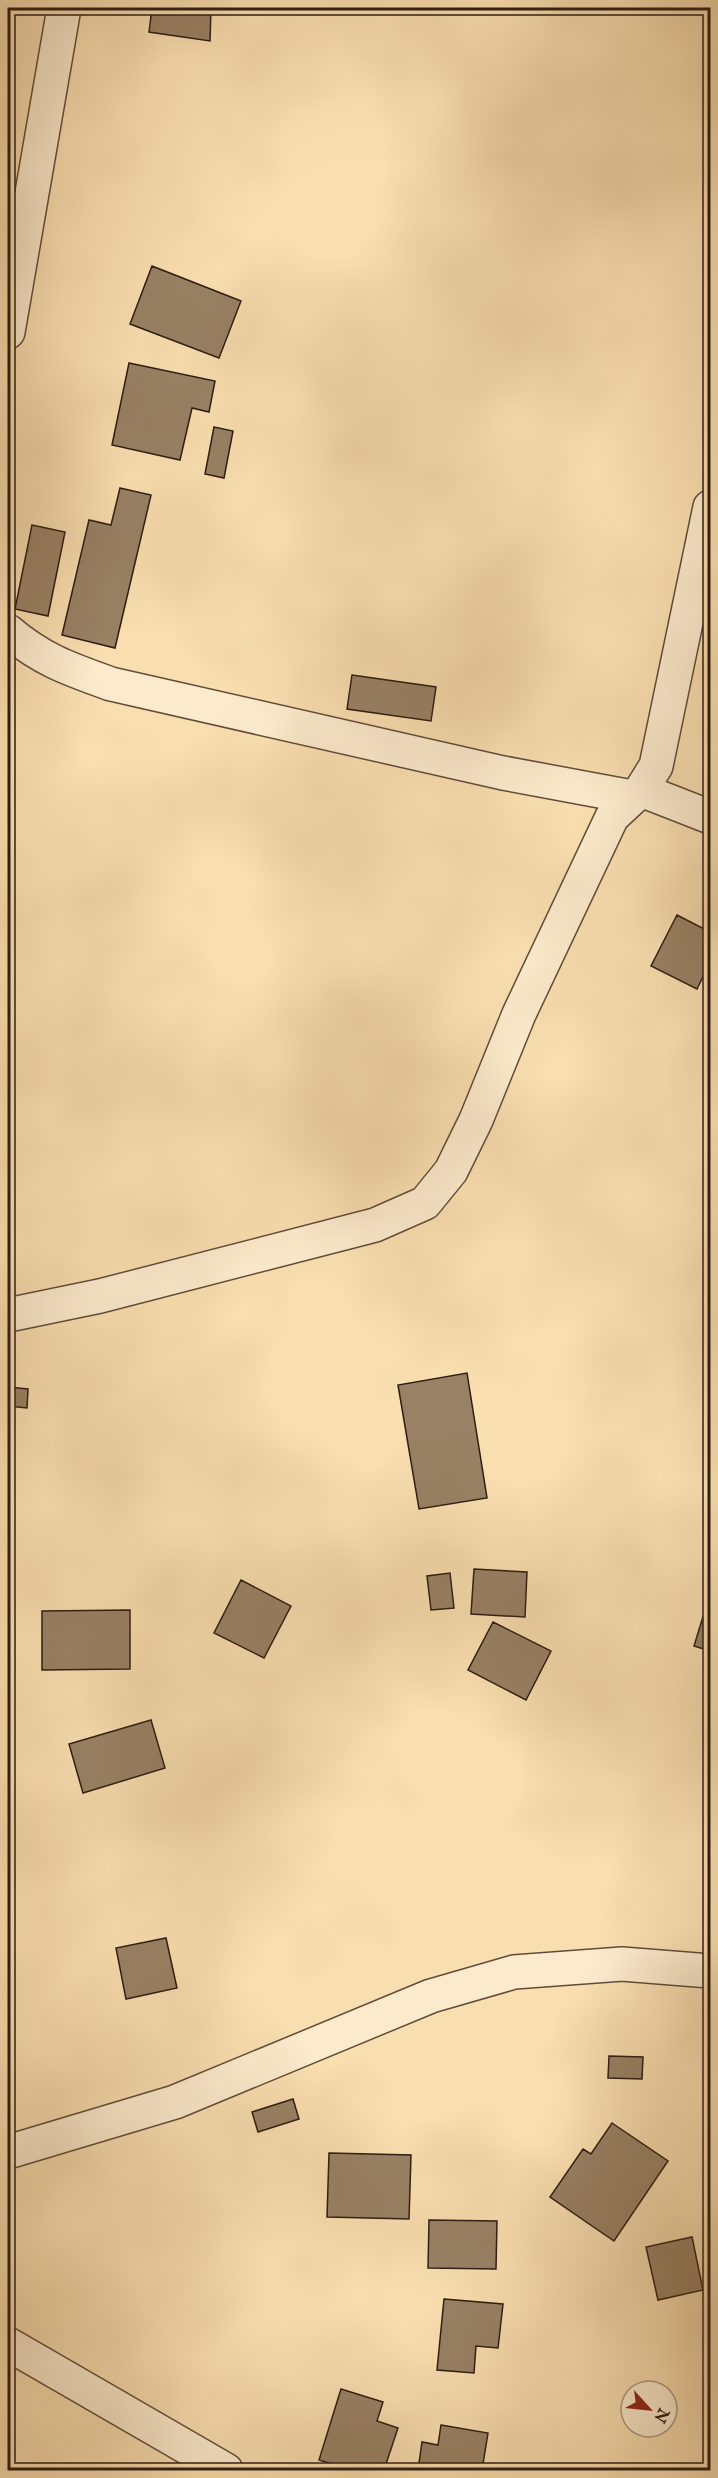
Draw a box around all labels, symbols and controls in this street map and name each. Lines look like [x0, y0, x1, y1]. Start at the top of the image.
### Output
north arrow [619, 2379, 679, 2439]
text: N [648, 2403, 673, 2426]

